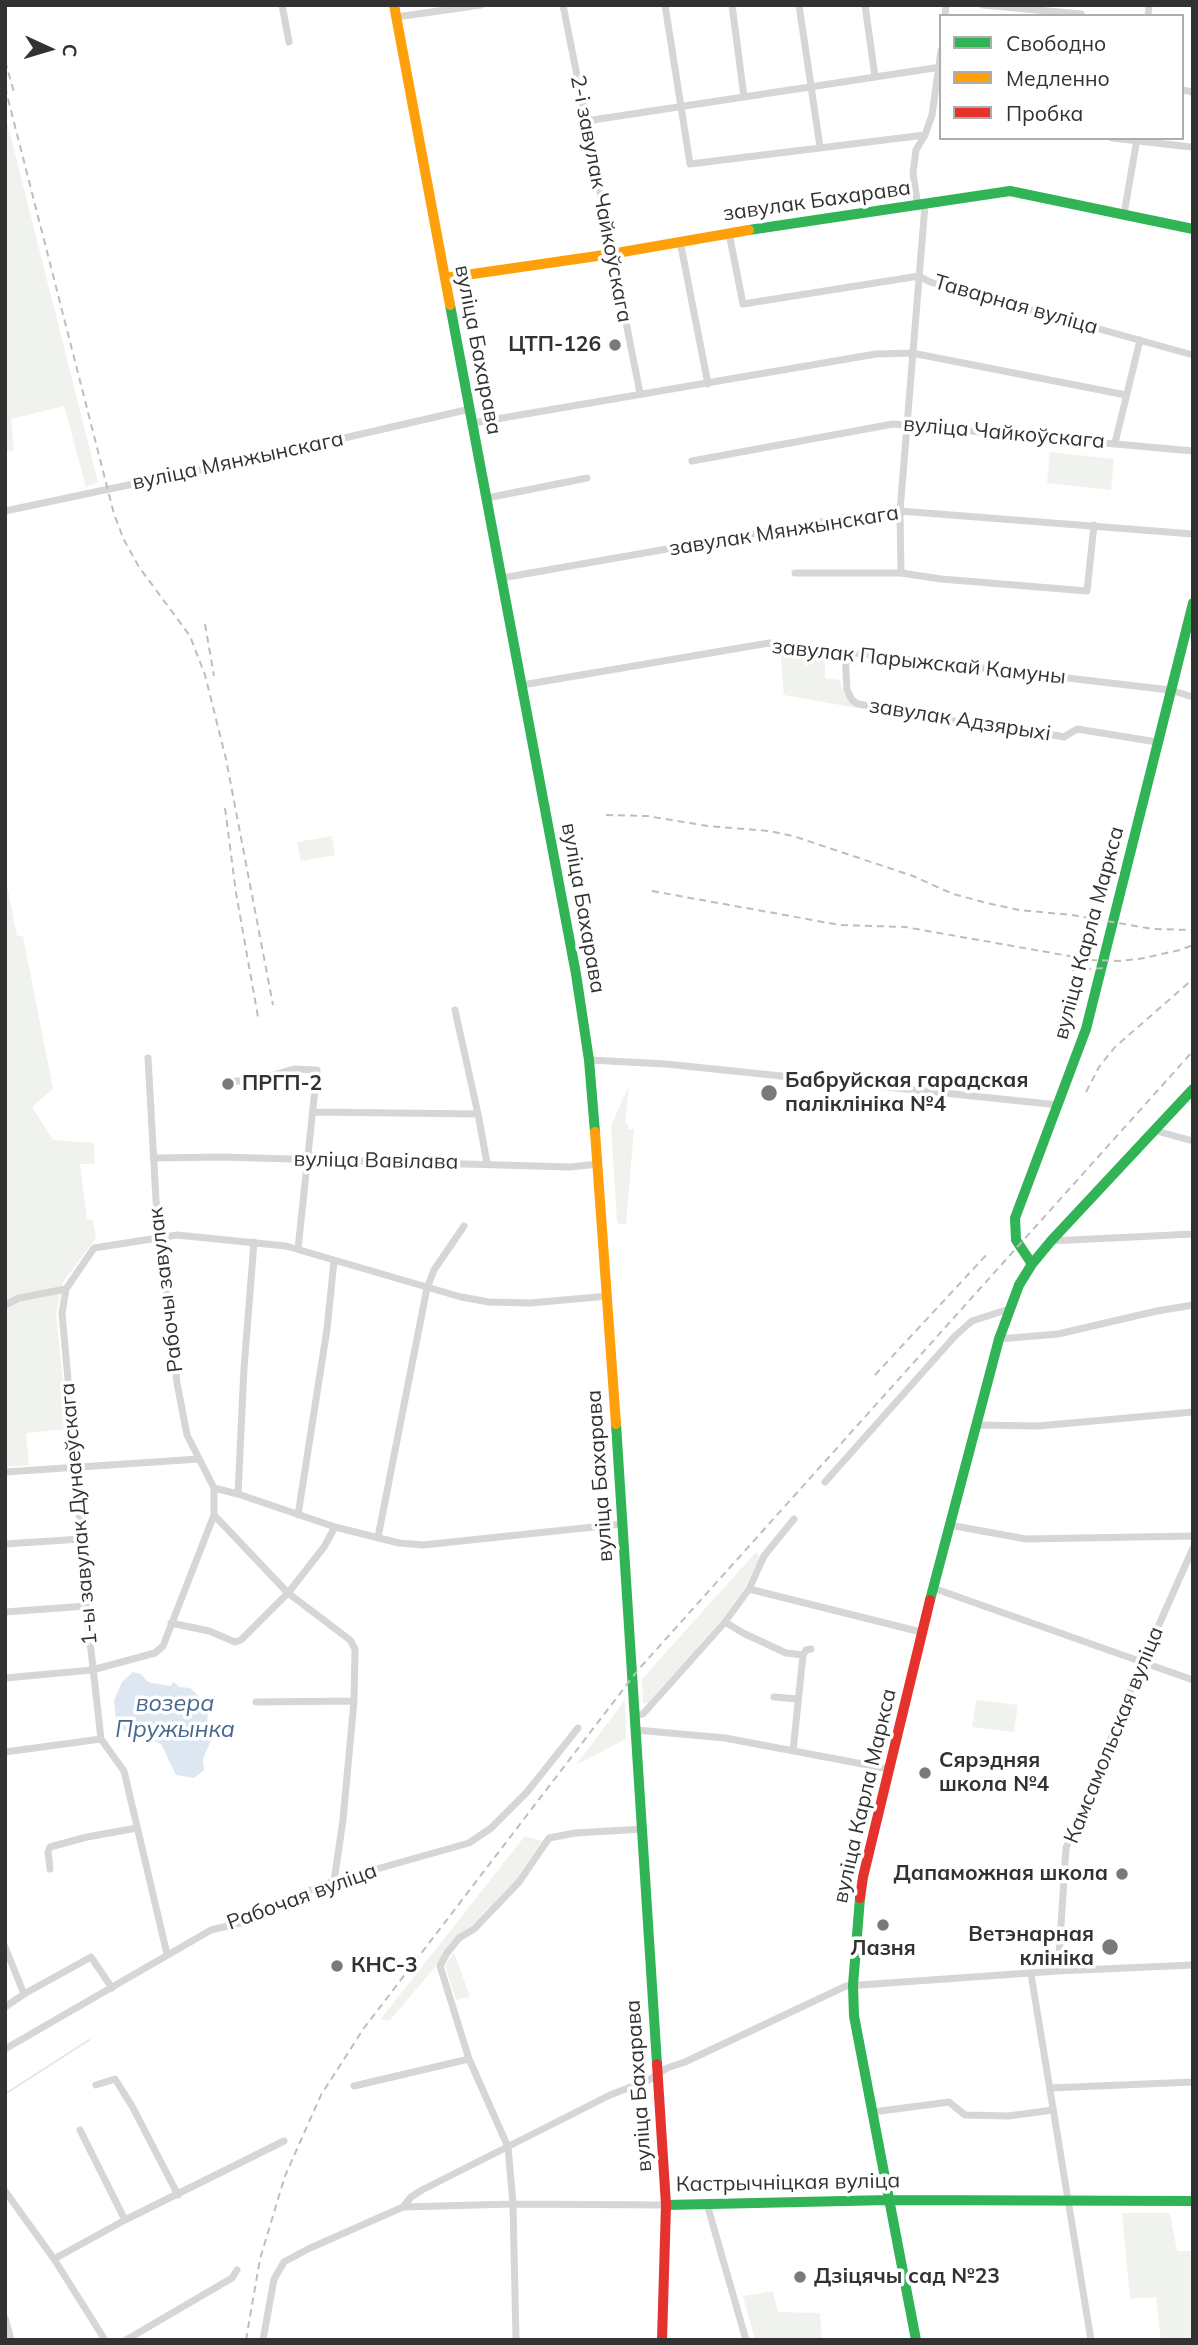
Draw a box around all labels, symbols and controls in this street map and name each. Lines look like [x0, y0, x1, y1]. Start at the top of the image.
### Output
north arrow [14, 14, 84, 84]
legend [939, 14, 1184, 140]
text: Свободно [1006, 30, 1106, 56]
text: С [58, 43, 82, 58]
text: Медленно [1006, 65, 1110, 91]
street label: 2-і завулак Чайкоўскага [565, 73, 637, 325]
text: Пробка [1006, 100, 1083, 126]
street label: завулак Бахарава [722, 175, 912, 227]
street label: вуліца Бахарава [449, 263, 507, 437]
street label: Таварная вуліца [931, 270, 1101, 340]
place label: ЦТП-126 [508, 332, 601, 358]
marker: ЦТП-126 [607, 337, 623, 353]
street label: вуліца Чайкоўскага [902, 412, 1106, 454]
street label: вуліца Мянжынскага [130, 426, 346, 496]
street label: завулак Мянжынскага [667, 500, 901, 562]
street label: завулак Парыжскай Камуны [771, 634, 1067, 690]
street label: завулак Адзярыхі [868, 693, 1052, 747]
street label: вуліца Бахарава [556, 821, 610, 995]
street label: вуліца Карла Маркса [1048, 824, 1130, 1042]
place label: Бабруйская гарадская паліклініка №4 [785, 1068, 1028, 1118]
place label: ПРГП-2 [242, 1071, 322, 1097]
marker: ПРГП-2 [220, 1076, 236, 1092]
marker: Бабруйская гарадская паліклініка №4 [759, 1083, 779, 1103]
street label: вуліца Вавілава [293, 1147, 459, 1175]
street label: Рабочы завулак [143, 1206, 189, 1374]
street label: 1-ы завулак Дунаеўскага [55, 1382, 103, 1646]
street label: вуліца Бахарава [581, 1389, 619, 1563]
street label: Камсамольская вуліца [1059, 1623, 1169, 1847]
street label: вуліца Карла Маркса [828, 1686, 902, 1906]
water label: возера Пружынка [115, 1690, 235, 1744]
place label: Сярэдняя школа №4 [939, 1748, 1049, 1798]
marker: Сярэдняя школа №4 [917, 1765, 933, 1781]
street label: Рабочая вуліца [223, 1858, 381, 1936]
place label: Дапаможная школа [894, 1861, 1108, 1887]
marker: Дапаможная школа [1114, 1866, 1130, 1882]
marker: Лазня [875, 1917, 891, 1933]
place label: Ветэнарная клініка [968, 1922, 1094, 1972]
place label: Лазня [850, 1936, 916, 1962]
marker: Ветэнарная клініка [1100, 1937, 1120, 1957]
place label: КНС-3 [351, 1953, 418, 1979]
marker: КНС-3 [329, 1958, 345, 1974]
street label: вуліца Бахарава [620, 1999, 658, 2173]
street label: Кастрычніцкая вуліца [676, 2168, 900, 2198]
place label: Дзіцячы сад №23 [814, 2264, 1000, 2290]
marker: Дзіцячы сад №23 [792, 2269, 808, 2285]

